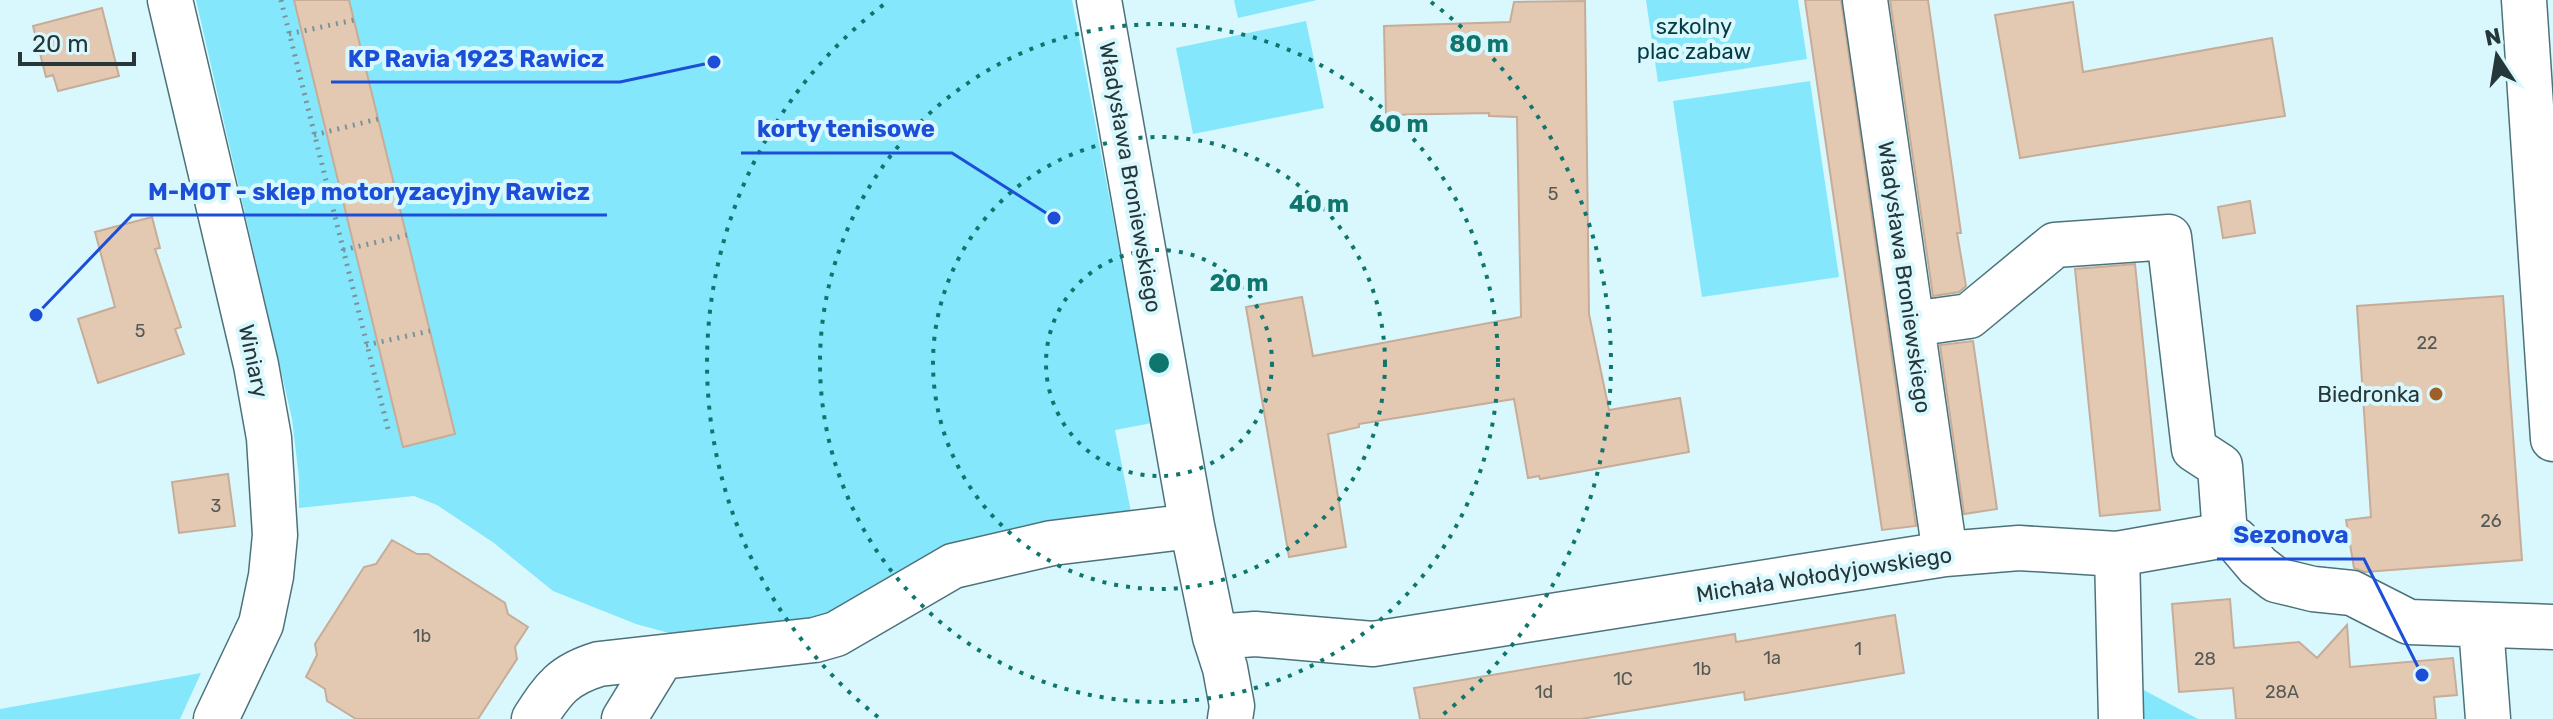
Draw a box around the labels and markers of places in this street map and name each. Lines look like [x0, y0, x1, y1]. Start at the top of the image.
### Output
callout: KP Ravia 1923 Rawicz [331, 34, 620, 82]
callout: korty tenisowe [741, 105, 952, 153]
callout: M-MOT - sklep motoryzacyjny Rawicz [132, 167, 607, 215]
centre of rings [1145, 349, 1173, 377]
place label: Biedronka [2317, 381, 2420, 408]
marker: Biedronka [2427, 385, 2445, 403]
callout: Sezonova [2217, 511, 2364, 559]

